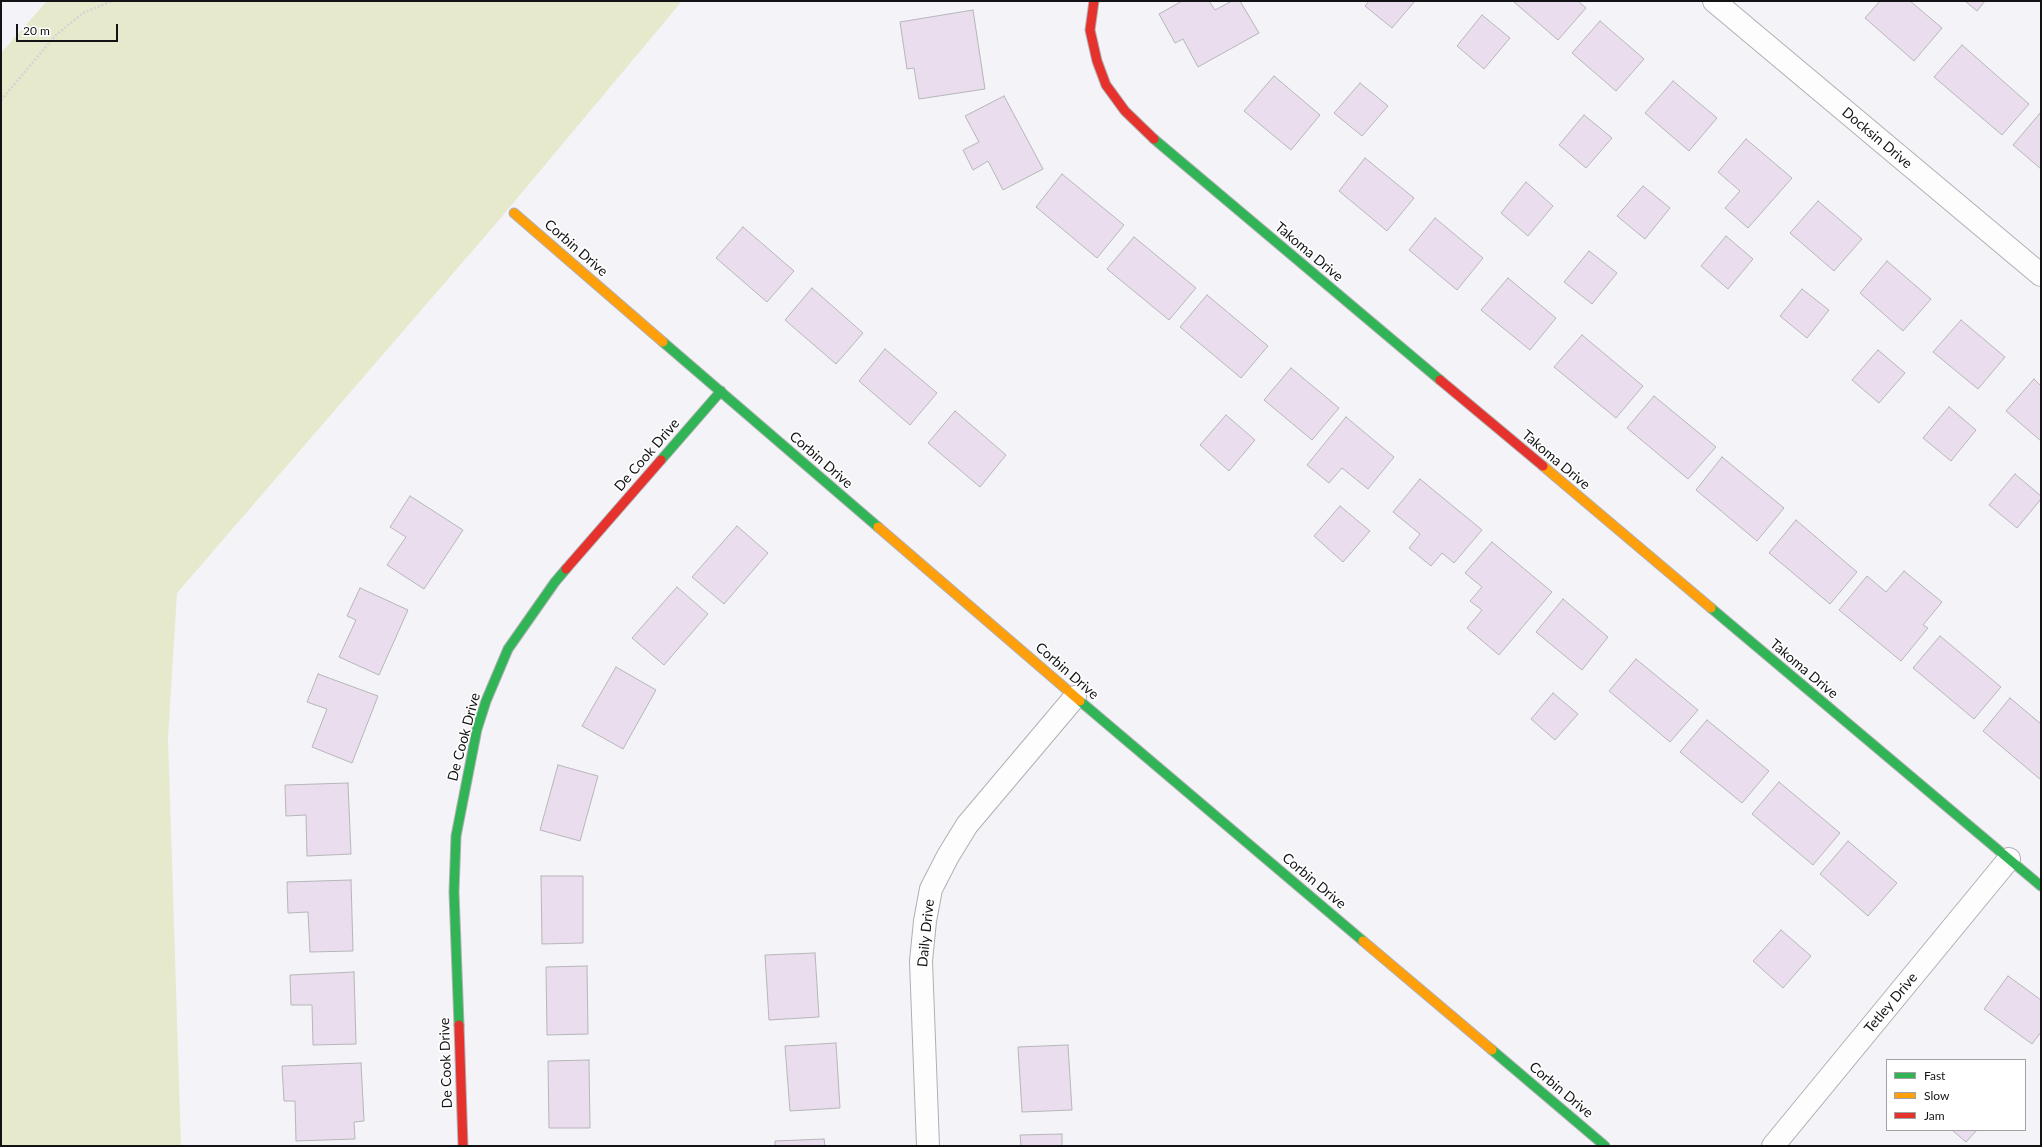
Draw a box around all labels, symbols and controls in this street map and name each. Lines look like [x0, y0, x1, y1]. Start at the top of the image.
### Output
scale bar [18, 16, 120, 42]
text: 20 m [23, 23, 50, 38]
street label: Docksin Drive [1838, 104, 1916, 172]
street label: Corbin Drive [541, 216, 611, 280]
street label: Takoma Drive [1272, 219, 1346, 285]
street label: De Cook Drive [611, 415, 683, 495]
street label: Takoma Drive [1519, 427, 1593, 493]
street label: Corbin Drive [786, 428, 856, 492]
street label: Takoma Drive [1767, 636, 1841, 702]
street label: Corbin Drive [1032, 639, 1102, 703]
street label: De Cook Drive [444, 691, 484, 783]
street label: Corbin Drive [1279, 849, 1349, 913]
street label: Daily Drive [914, 898, 938, 968]
street label: Tetley Drive [1861, 969, 1921, 1037]
street label: De Cook Drive [436, 1017, 456, 1109]
street label: Corbin Drive [1526, 1058, 1596, 1122]
legend [1886, 1059, 2026, 1131]
text: Fast [1924, 1068, 1945, 1083]
text: Slow [1924, 1088, 1949, 1103]
text: Jam [1924, 1108, 1945, 1123]

